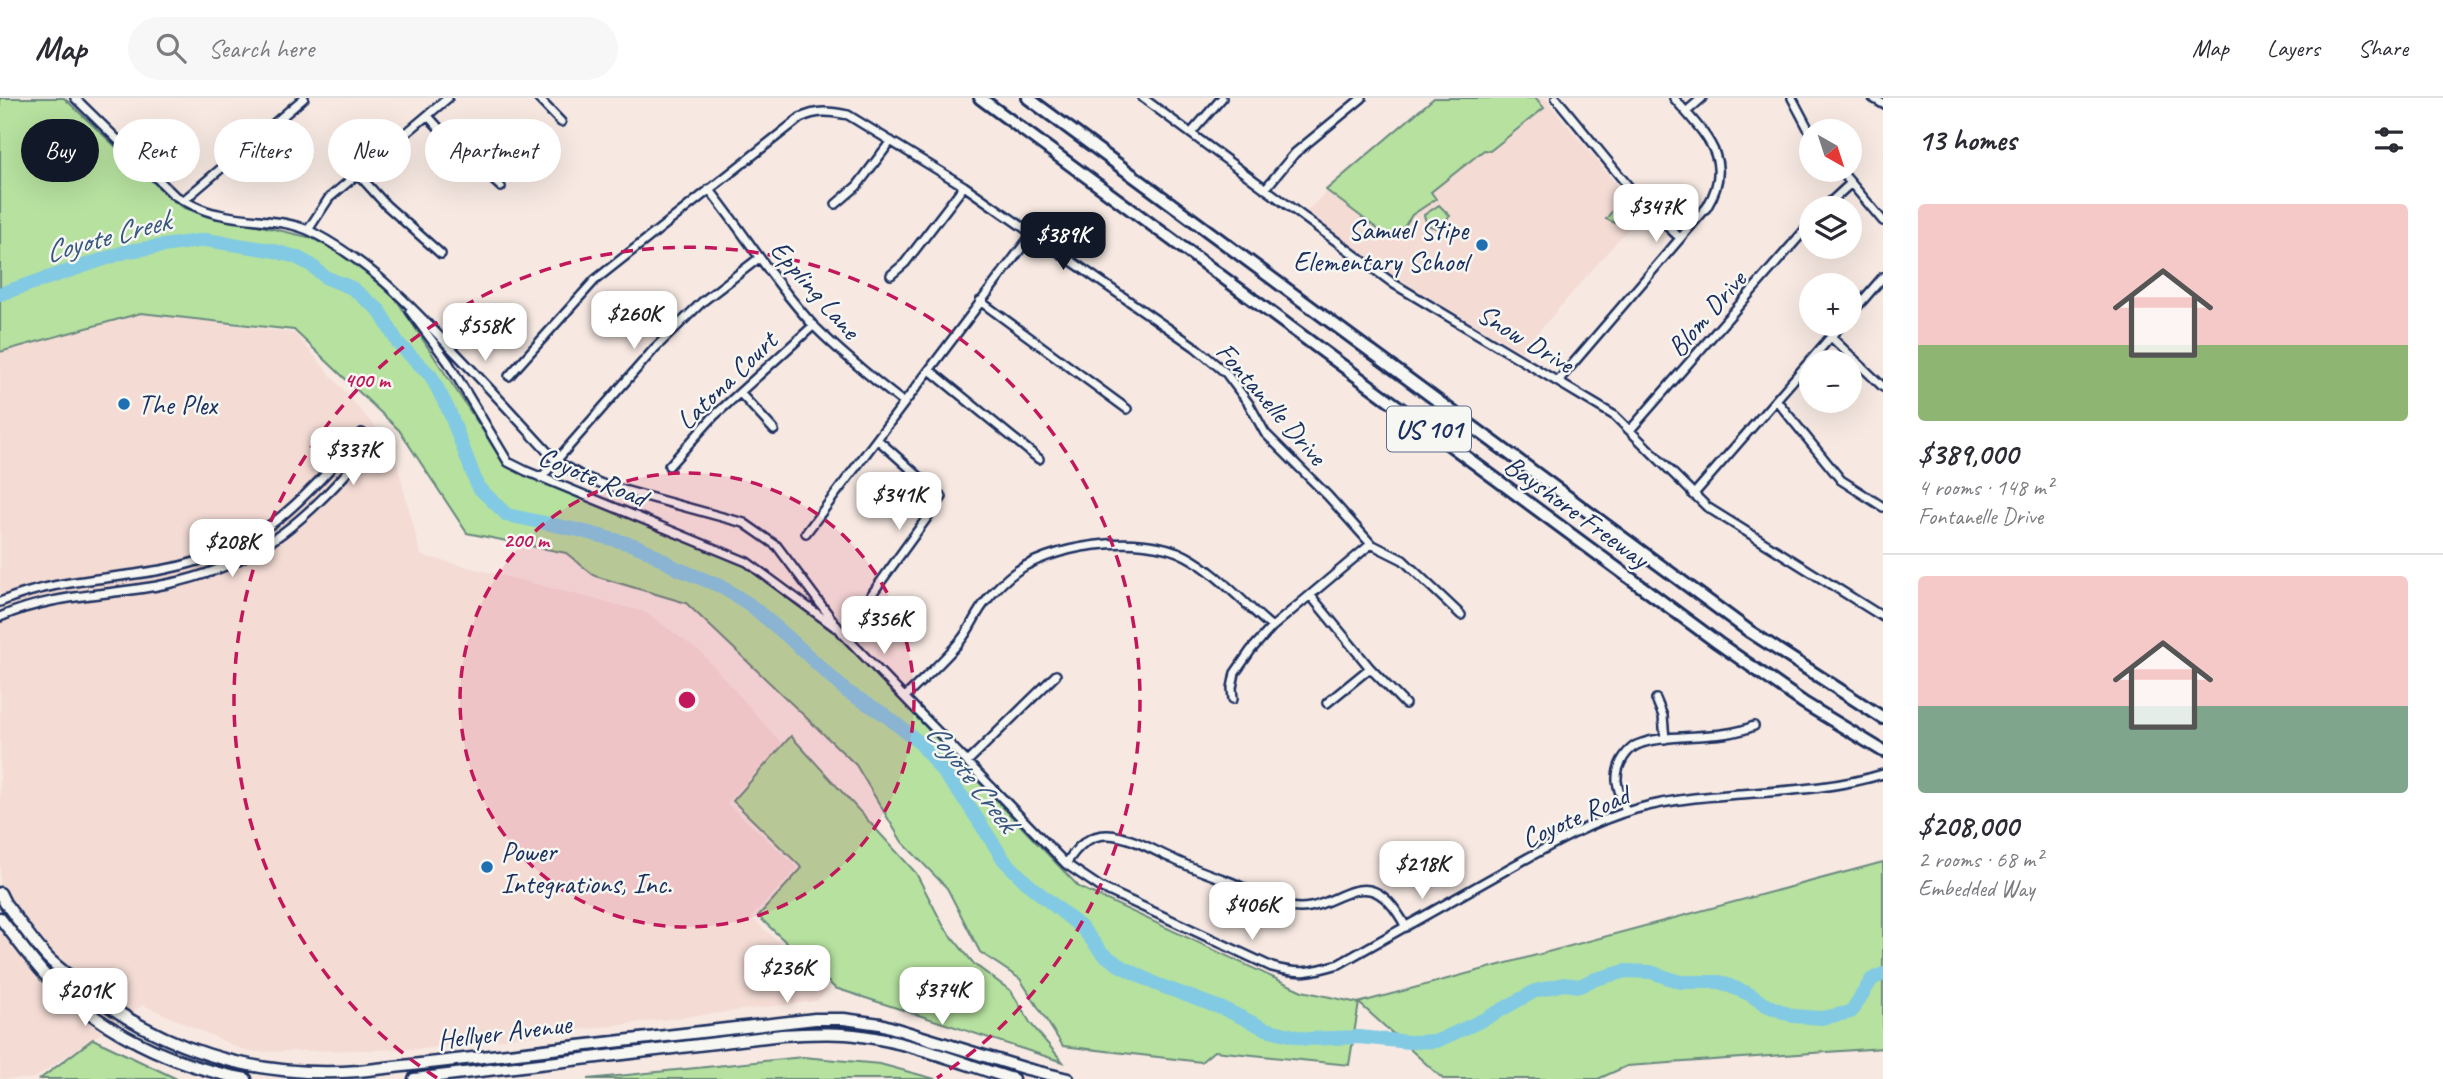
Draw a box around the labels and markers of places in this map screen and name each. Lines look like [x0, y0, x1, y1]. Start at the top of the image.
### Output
pin: $347K [1607, 184, 1705, 244]
pin: $389K [1014, 212, 1112, 272]
place label: Samuel Stipe Elementary School [1293, 212, 1473, 279]
marker: Samuel Stipe Elementary School [1474, 237, 1490, 253]
pin: $260K [585, 292, 683, 351]
pin: $558K [436, 303, 534, 363]
place label: The Plex [138, 387, 219, 422]
marker: The Plex [116, 396, 132, 412]
pin: $337K [304, 428, 402, 487]
pin: $341K [850, 472, 948, 532]
pin: $208K [183, 519, 281, 579]
pin: $356K [835, 596, 933, 656]
centre of rings [675, 688, 699, 712]
place label: Power Integrations, Inc. [501, 834, 672, 901]
pin: $218K [1373, 842, 1471, 901]
marker: Power Integrations, Inc. [479, 859, 495, 875]
pin: $406K [1203, 882, 1301, 942]
pin: $236K [738, 946, 836, 1005]
pin: $201K [36, 968, 134, 1028]
pin: $374K [893, 968, 991, 1027]

